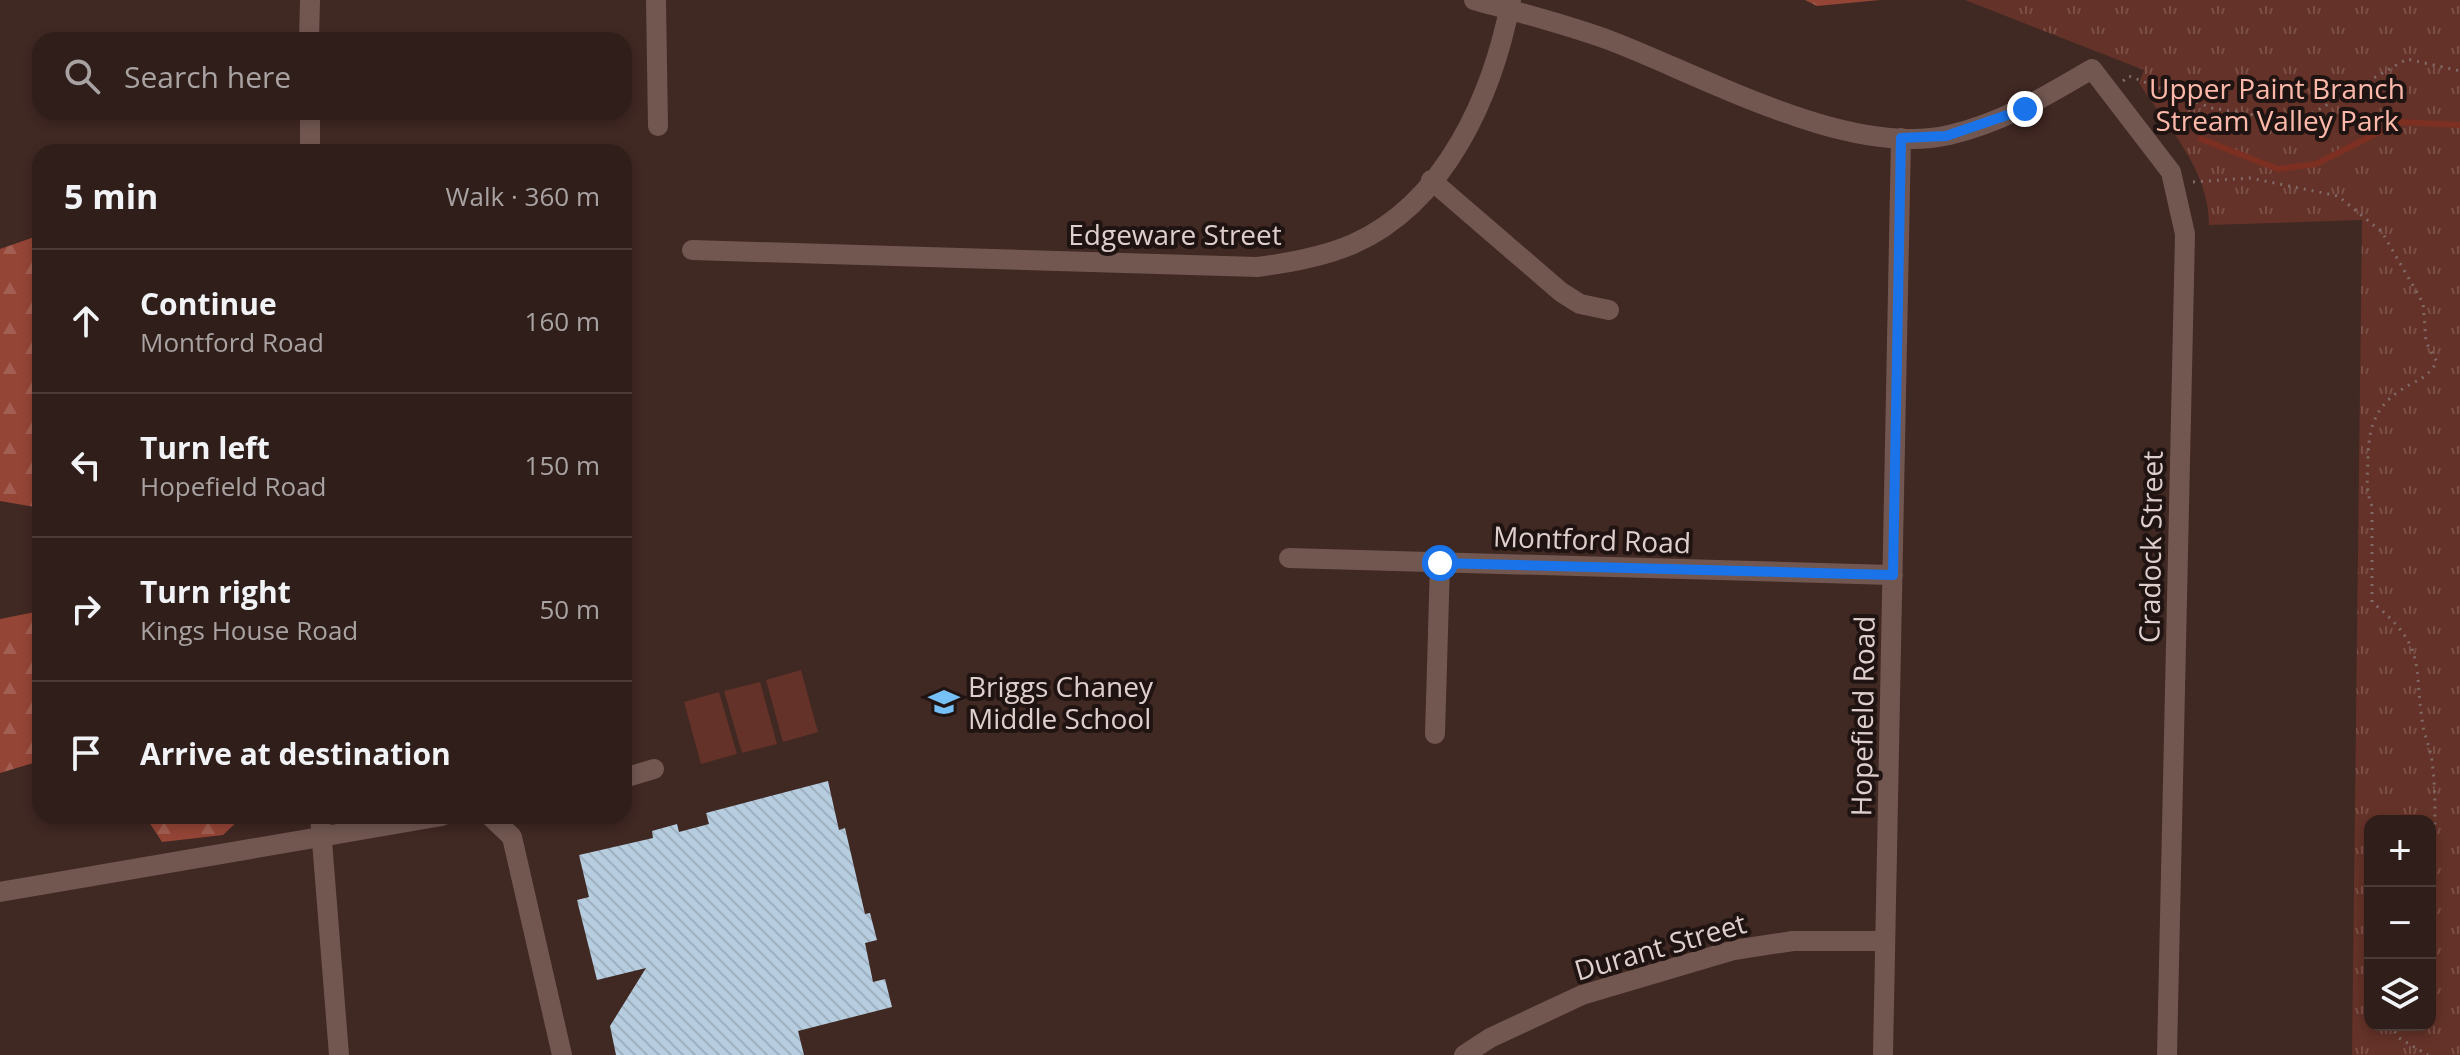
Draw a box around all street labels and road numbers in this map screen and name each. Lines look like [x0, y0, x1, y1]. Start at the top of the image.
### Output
street label: Edgeware Street [1068, 215, 1282, 253]
street label: Cradock Street [2129, 451, 2171, 643]
street label: Montford Road [1492, 517, 1692, 561]
street label: Hopefield Road [1841, 615, 1883, 817]
street label: Durant Street [1570, 903, 1750, 989]

